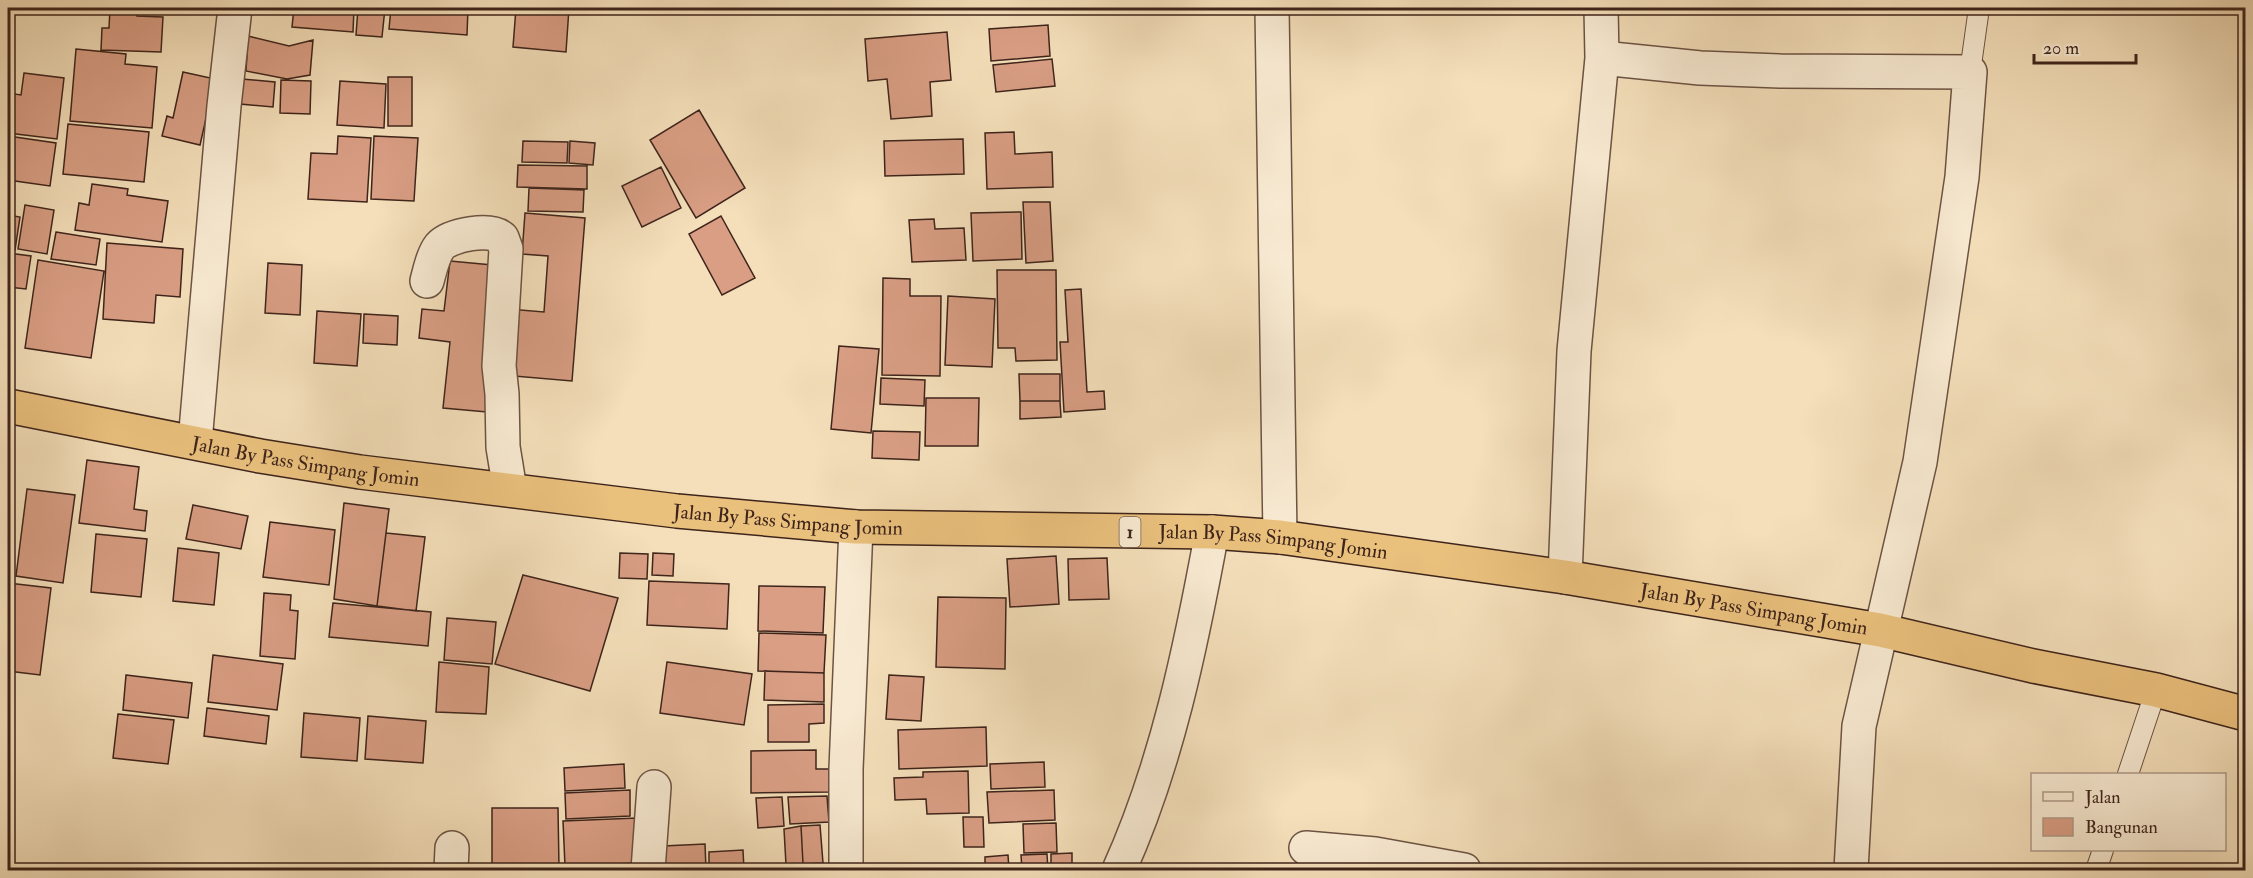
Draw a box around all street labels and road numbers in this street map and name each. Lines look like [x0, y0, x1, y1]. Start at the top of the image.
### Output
street label: Jalan By Pass Simpang Jomin [189, 431, 421, 492]
street label: Jalan By Pass Simpang Jomin [671, 499, 903, 541]
road number: 1 [1120, 517, 1140, 547]
street label: Jalan By Pass Simpang Jomin [1157, 519, 1389, 565]
street label: Jalan By Pass Simpang Jomin [1637, 578, 1870, 641]

